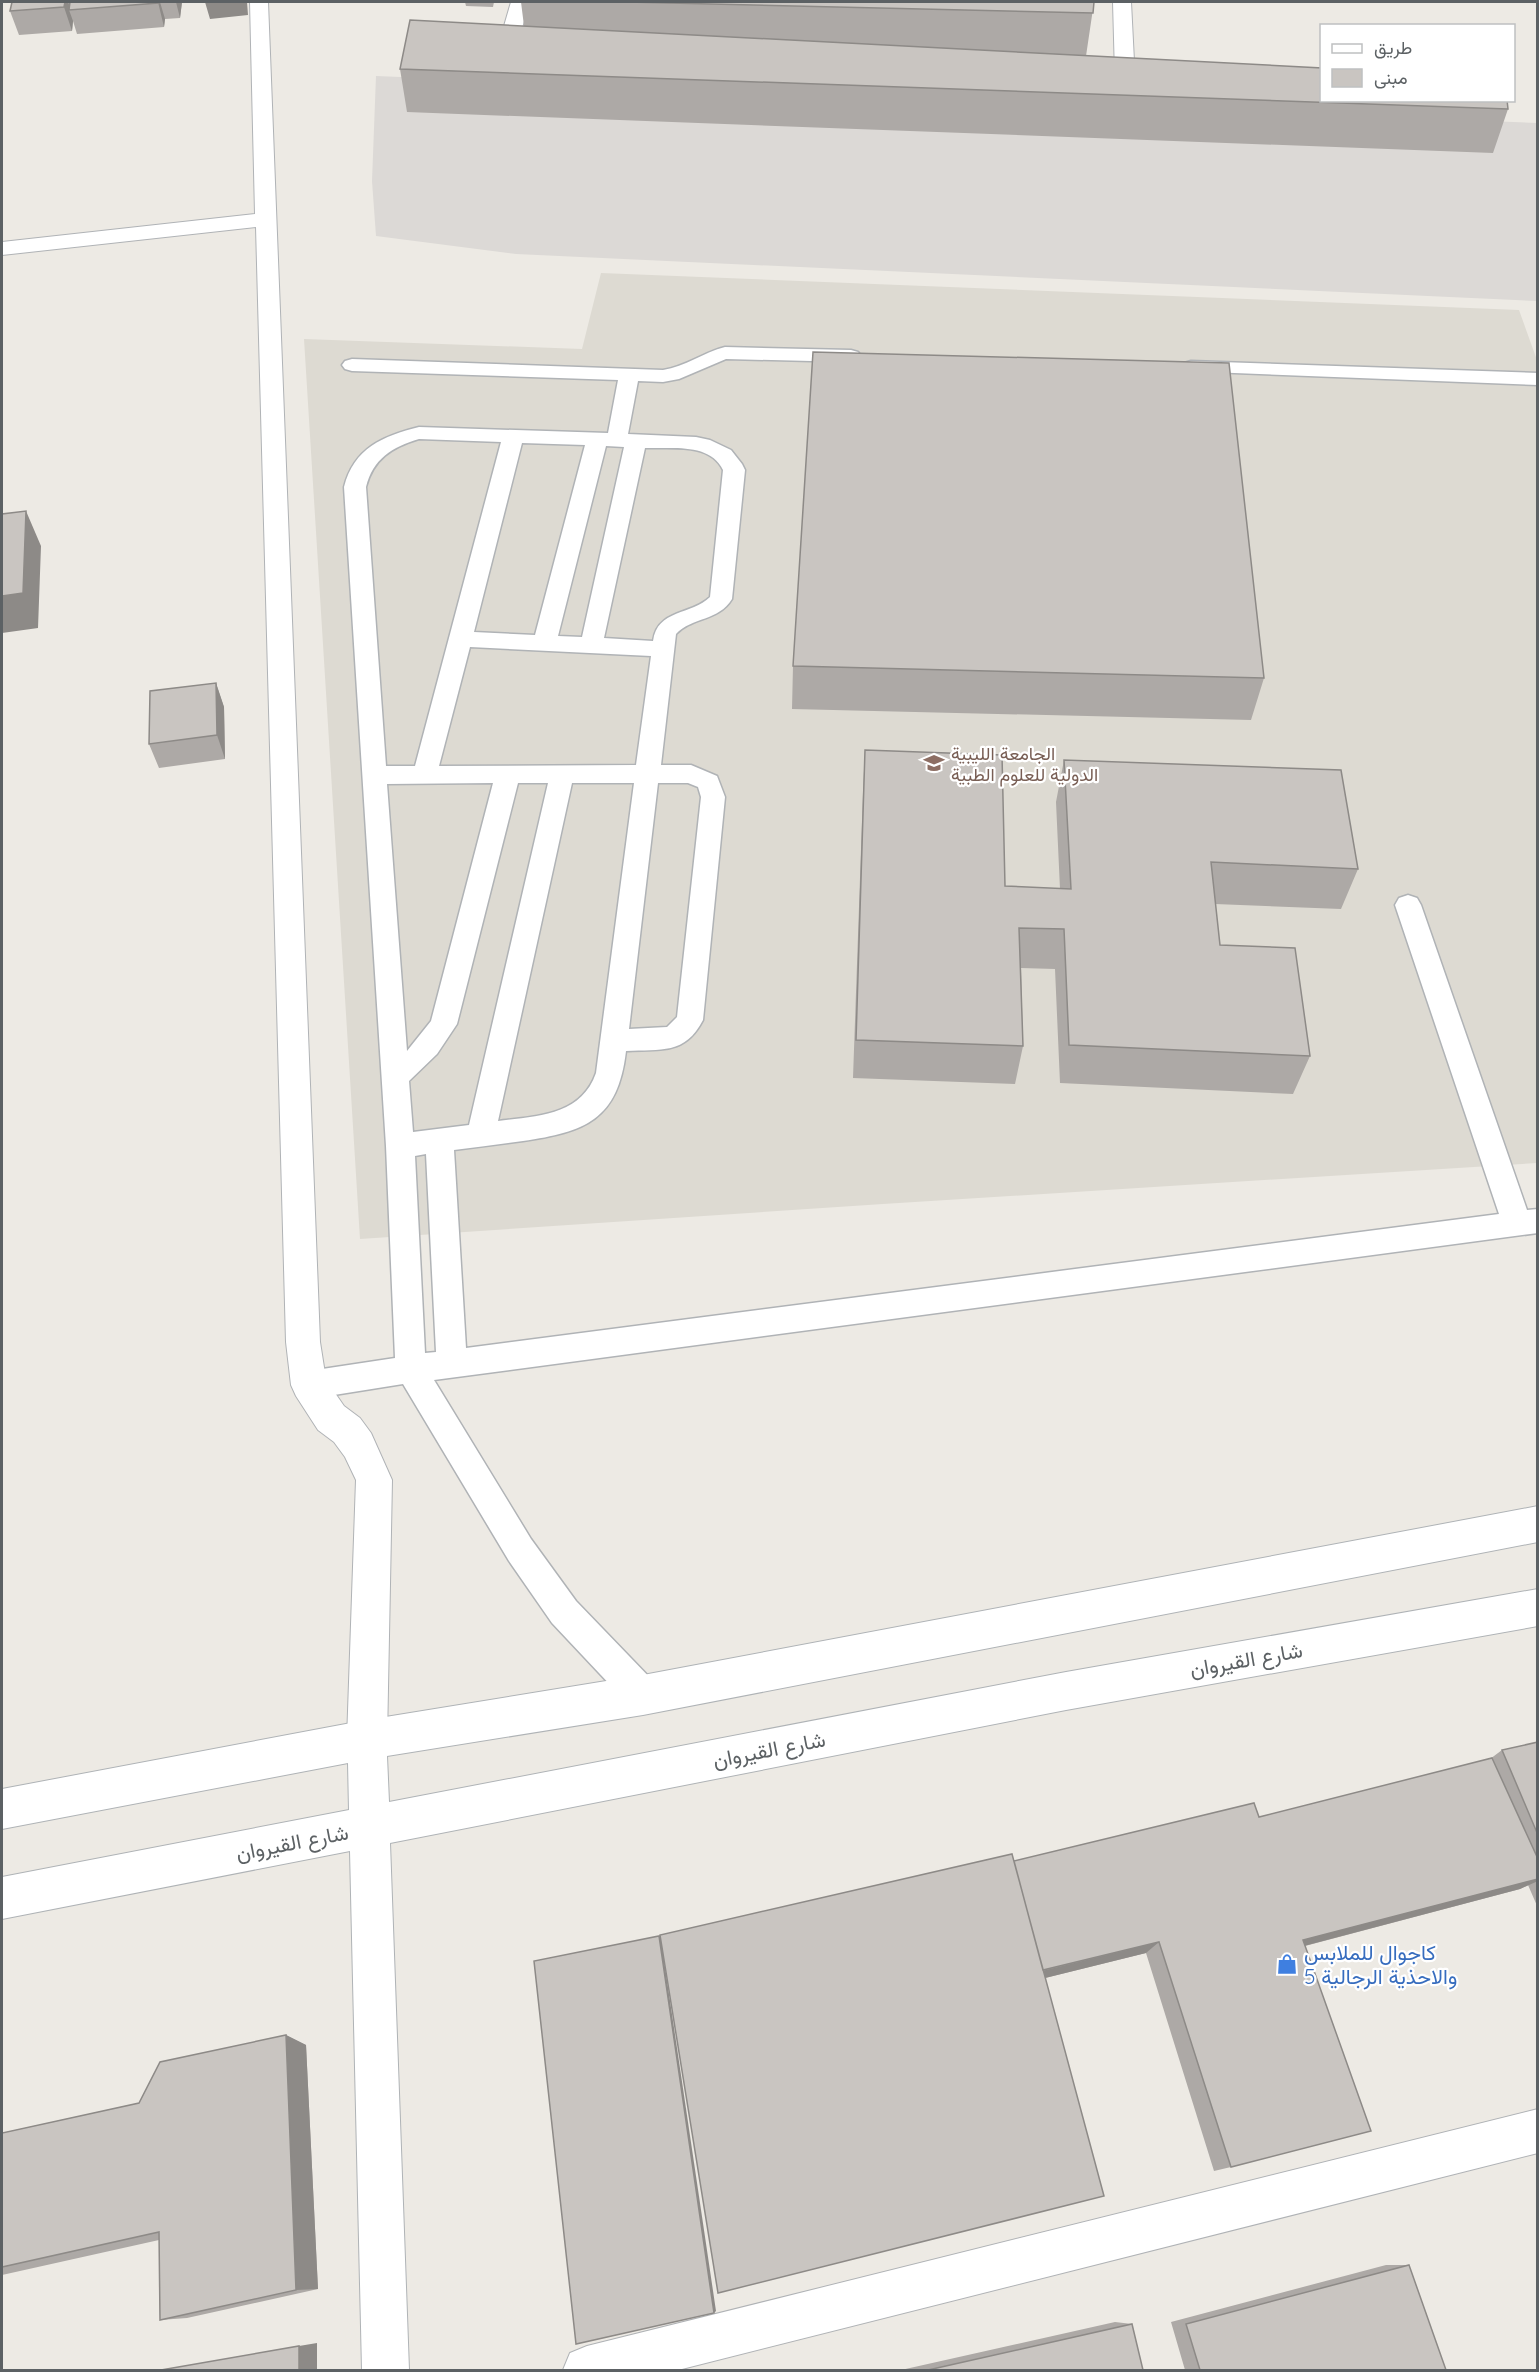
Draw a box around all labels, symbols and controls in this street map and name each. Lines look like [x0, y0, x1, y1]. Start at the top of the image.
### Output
legend [1320, 24, 1515, 102]
text: طريق [1374, 36, 1412, 59]
text: مبنى [1374, 66, 1408, 89]
place label: الجامعة الليبية الدولية للعلوم الطبية [951, 742, 1098, 787]
school or university icon: الجامعة الليبية الدولية للعلوم الطبية [922, 751, 946, 775]
street label: شارع القيروان [1188, 1636, 1305, 1684]
street label: شارع القيروان [711, 1725, 828, 1775]
street label: شارع القيروان [234, 1818, 351, 1868]
place label: كاجوال للملابس والاحذية الرجالية 5 [1304, 1939, 1457, 1990]
shop icon: كاجوال للملابس والاحذية الرجالية 5 [1275, 1952, 1299, 1976]

